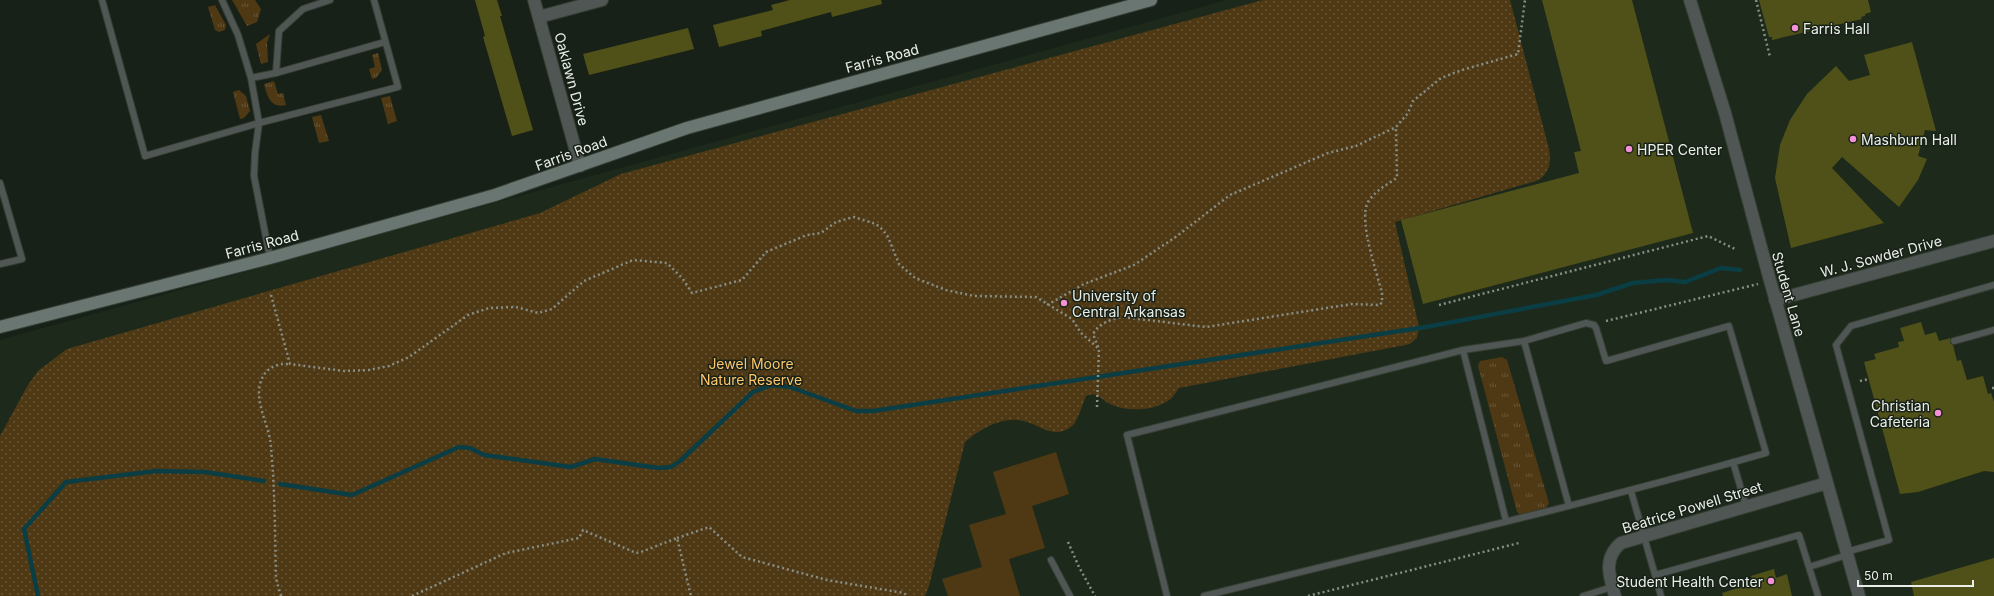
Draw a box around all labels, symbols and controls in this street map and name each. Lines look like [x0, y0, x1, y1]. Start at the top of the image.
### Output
place label: Farris Hall [1803, 20, 1870, 37]
marker: Farris Hall [1790, 23, 1800, 33]
street label: Oaklawn Drive [551, 30, 593, 128]
street label: Farris Road [843, 40, 921, 76]
place label: Mashburn Hall [1861, 131, 1957, 148]
street label: Farris Road [533, 132, 609, 174]
marker: Mashburn Hall [1848, 134, 1858, 144]
place label: HPER Center [1637, 141, 1722, 158]
marker: HPER Center [1624, 144, 1634, 154]
street label: Farris Road [223, 226, 301, 262]
street label: W. J. Sowder Drive [1818, 232, 1944, 280]
street label: Student Lane [1769, 250, 1809, 338]
place label: University of Central Arkansas [1072, 287, 1185, 320]
marker: University of Central Arkansas [1059, 298, 1069, 308]
park label: Jewel Moore Nature Reserve [700, 355, 802, 388]
place label: Christian Cafeteria [1870, 397, 1930, 430]
marker: Christian Cafeteria [1933, 408, 1943, 418]
street label: Beatrice Powell Street [1620, 477, 1764, 536]
scale bar [1858, 562, 1973, 588]
text: 50 m [1864, 568, 1893, 583]
place label: Student Health Center [1616, 573, 1763, 590]
marker: Student Health Center [1766, 576, 1776, 586]

